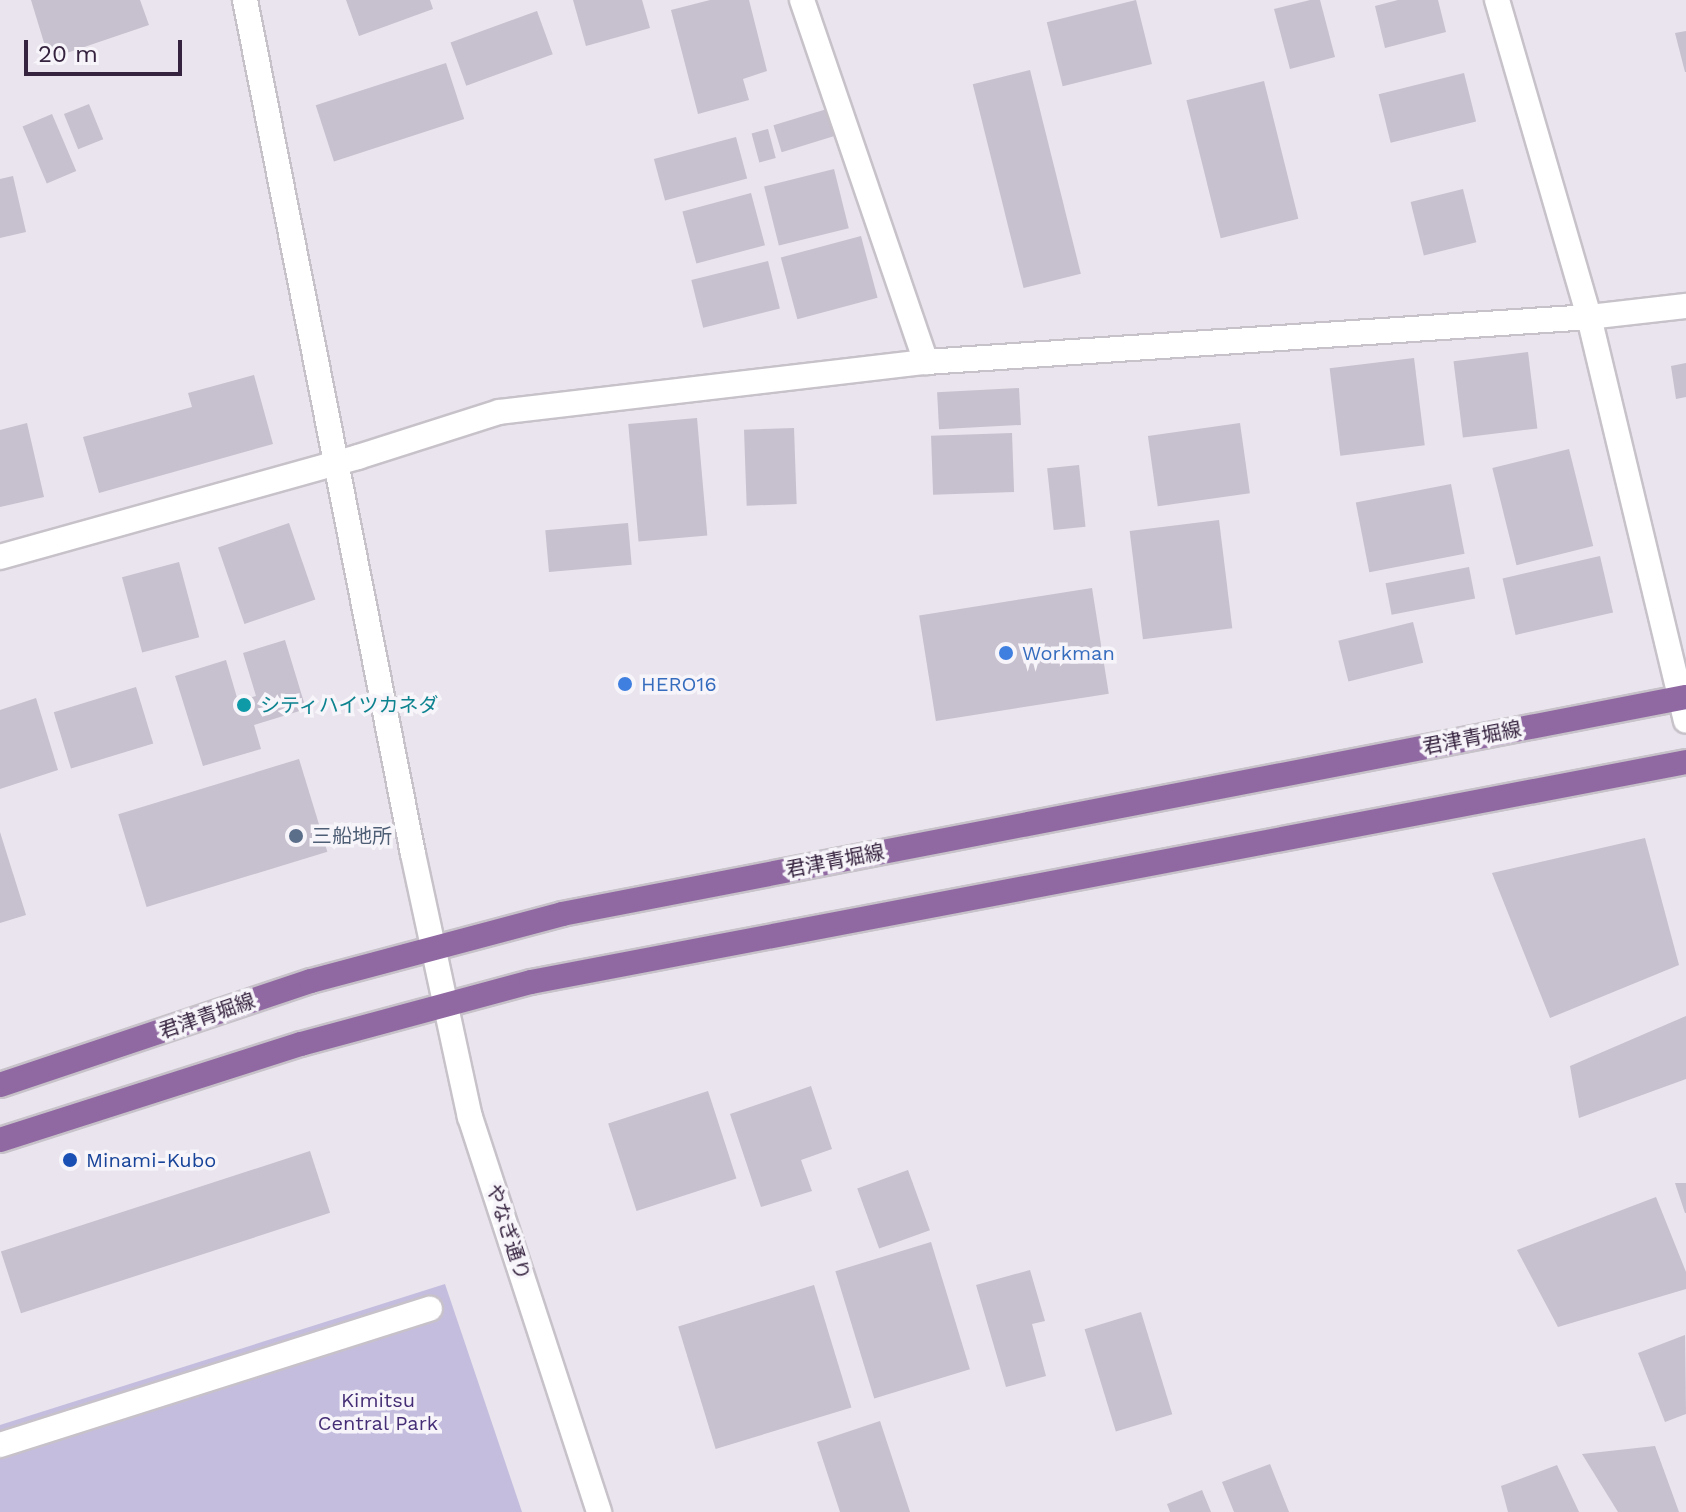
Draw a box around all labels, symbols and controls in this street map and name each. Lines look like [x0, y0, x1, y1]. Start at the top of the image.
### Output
scale bar [28, 24, 186, 74]
text: 20 m [38, 40, 98, 68]
place label: Workman [1022, 641, 1115, 665]
marker: Workman [997, 644, 1015, 662]
place label: HERO16 [641, 672, 717, 696]
marker: HERO16 [616, 675, 634, 693]
place label: シティハイツカネダ [260, 693, 440, 717]
marker: シティハイツカネダ [235, 696, 253, 714]
street label: 君津青堀線 [1421, 717, 1523, 759]
place label: 三船地所 [312, 824, 392, 848]
marker: 三船地所 [287, 827, 305, 845]
street label: 君津青堀線 [784, 840, 886, 882]
street label: 君津青堀線 [156, 988, 258, 1044]
place label: Minami-Kubo [86, 1148, 216, 1172]
marker: Minami-Kubo [61, 1151, 79, 1169]
street label: やなぎ通り [481, 1181, 535, 1283]
park label: Kimitsu Central Park [317, 1388, 439, 1435]

